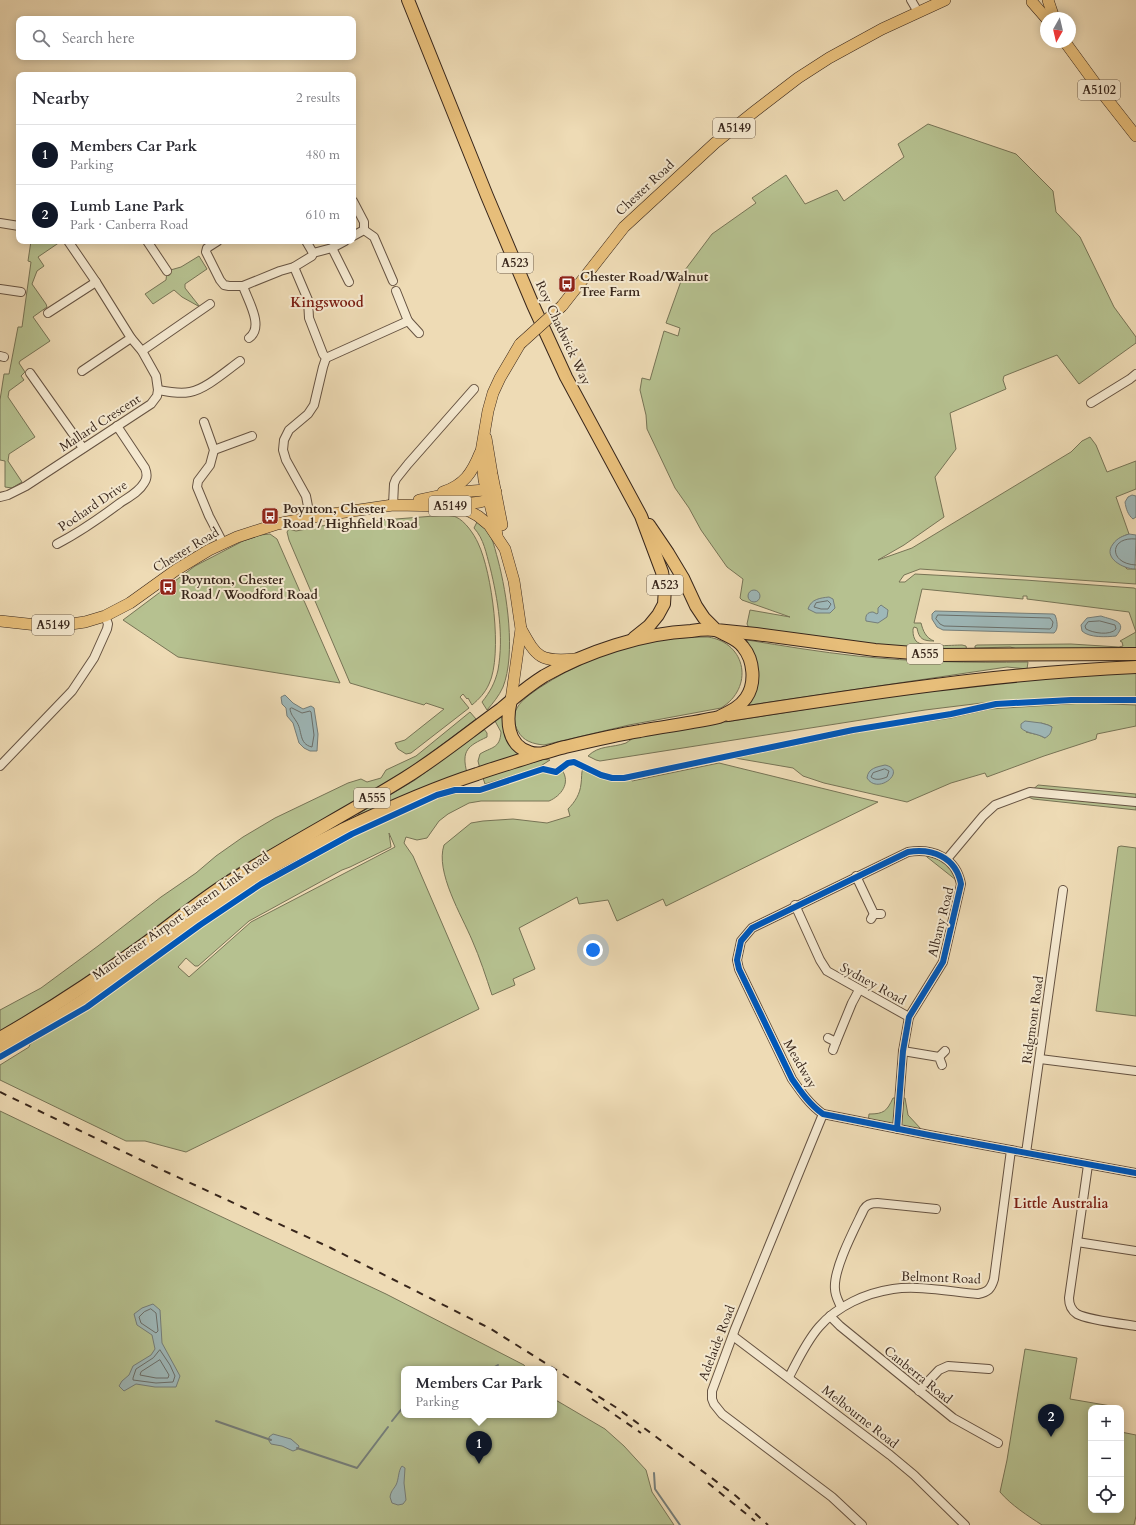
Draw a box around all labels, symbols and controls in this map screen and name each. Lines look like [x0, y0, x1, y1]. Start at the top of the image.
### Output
north arrow [1040, 12, 1076, 48]
search box [16, 16, 356, 60]
icon: search [30, 27, 52, 49]
text: Search here [62, 28, 135, 48]
road number: A5102 [1078, 80, 1120, 100]
text: Nearby [32, 87, 89, 110]
text: 2 results [296, 89, 340, 107]
road number: A5149 [713, 118, 755, 138]
text: Members Car Park [70, 136, 197, 156]
text: 1 [42, 146, 48, 164]
text: 480 m [306, 146, 340, 164]
text: Parking [70, 156, 113, 174]
street label: Chester Road [612, 156, 678, 220]
text: Lumb Lane Park [70, 196, 184, 216]
text: 2 [42, 206, 48, 224]
text: 610 m [306, 206, 340, 224]
text: Park · Canberra Road [70, 216, 188, 234]
road number: A523 [497, 253, 533, 273]
place label: Chester Road/Walnut Tree Farm [580, 268, 709, 301]
bus stop icon: Chester Road/Walnut Tree Farm [557, 274, 577, 294]
street label: Roy Chadwick Way [531, 278, 595, 388]
district label: Kingswood [290, 293, 364, 312]
street label: Mallard Crescent [56, 390, 144, 456]
street label: Pochard Drive [55, 476, 131, 536]
road number: A5149 [429, 496, 471, 516]
place label: Poynton, Chester Road / Highfield Road [283, 500, 418, 533]
bus stop icon: Poynton, Chester Road / Highfield Road [260, 506, 280, 526]
street label: Chester Road [150, 523, 222, 577]
place label: Poynton, Chester Road / Woodford Road [181, 571, 319, 604]
road number: A523 [647, 575, 683, 595]
bus stop icon: Poynton, Chester Road / Woodford Road [158, 577, 178, 597]
road number: A5149 [32, 615, 74, 635]
road number: A555 [907, 644, 943, 664]
road number: A555 [354, 788, 390, 808]
street label: Manchester Airport Eastern Link Road [89, 848, 273, 984]
street label: Albany Road [924, 885, 958, 959]
your location [583, 940, 603, 960]
street label: Sydney Road [837, 959, 909, 1009]
street label: Ridgmont Road [1018, 975, 1048, 1065]
street label: Meadway [779, 1036, 821, 1092]
district label: Little Australia [1014, 1194, 1109, 1213]
street label: Belmont Road [901, 1268, 981, 1288]
street label: Adelaide Road [694, 1303, 740, 1383]
street label: Canberra Road [880, 1342, 956, 1408]
popup [401, 1366, 557, 1418]
text: Members Car Park [415, 1373, 543, 1393]
street label: Melbourne Road [818, 1381, 902, 1453]
text: Parking [415, 1393, 459, 1411]
pin: 2 [1038, 1404, 1064, 1437]
map controls [1088, 1405, 1124, 1513]
button: + [1088, 1405, 1124, 1441]
pin: 1 [466, 1431, 492, 1464]
button: − [1088, 1441, 1124, 1477]
button: locate [1088, 1477, 1124, 1513]

